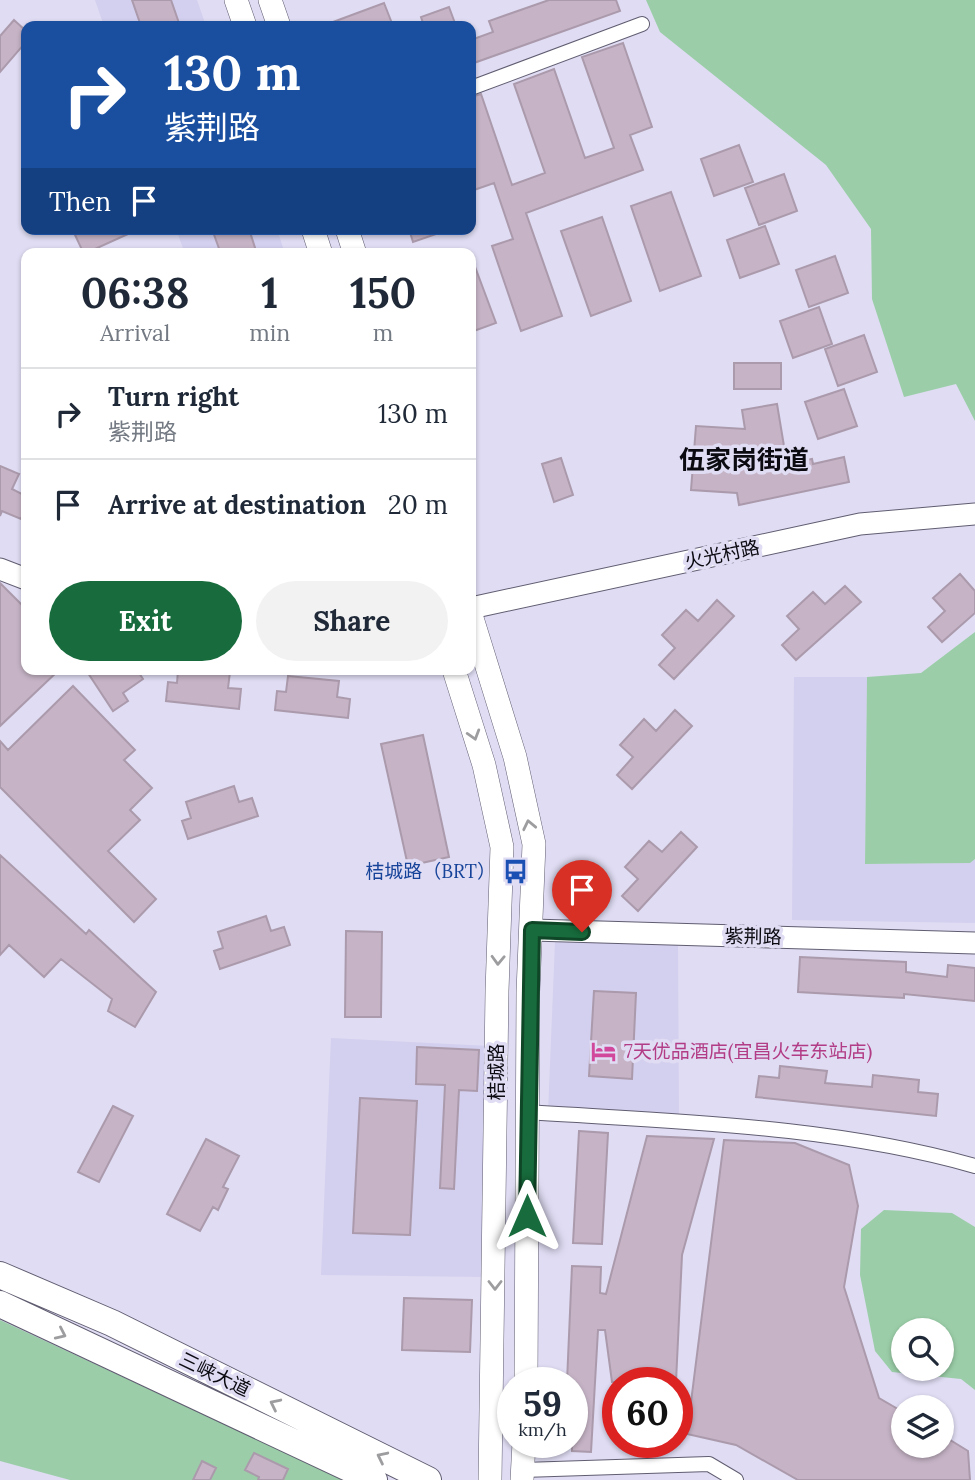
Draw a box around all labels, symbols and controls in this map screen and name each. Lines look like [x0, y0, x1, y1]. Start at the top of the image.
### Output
text: 130 m [164, 41, 300, 103]
icon: right [49, 49, 140, 140]
text: 紫荆路 [164, 107, 260, 148]
icon: arrive [125, 182, 163, 220]
text: Then [49, 185, 111, 218]
text: 06:38 [81, 266, 190, 320]
text: 1 [261, 266, 278, 320]
text: 150 [350, 266, 416, 320]
text: Arrival [100, 318, 170, 347]
text: min [249, 318, 290, 347]
text: m [373, 318, 393, 347]
text: Turn right [108, 380, 239, 413]
icon: right [49, 395, 87, 433]
text: 130 m [378, 397, 448, 430]
text: 紫荆路 [108, 417, 177, 446]
district label: 伍家岗街道 [679, 443, 809, 476]
icon: arrive [49, 486, 87, 524]
text: Arrive at destination [108, 488, 366, 521]
text: 20 m [388, 488, 448, 521]
street label: 火光村路 [682, 534, 762, 574]
button: Exit [49, 581, 242, 661]
button: Share [256, 581, 448, 661]
one-way arrow [466, 729, 481, 741]
one-way arrow [523, 819, 538, 831]
bus stop icon: 桔城路（BRT） [502, 857, 530, 885]
place label: 桔城路（BRT） [365, 859, 496, 883]
pin [552, 860, 612, 932]
icon: arrive [563, 871, 601, 909]
street label: 紫荆路 [724, 924, 782, 948]
one-way arrow [490, 954, 505, 965]
hotel icon: 7天优品酒店(宜昌火车东站店) [590, 1037, 618, 1065]
place label: 7天优品酒店(宜昌火车东站店) [624, 1039, 873, 1064]
street label: 桔城路 [484, 1043, 508, 1101]
position arrow [490, 1179, 564, 1253]
one-way arrow [487, 1280, 503, 1291]
map controls [891, 1318, 954, 1458]
button: search [891, 1318, 954, 1381]
one-way arrow [54, 1326, 67, 1340]
street label: 三峡大道 [176, 1347, 254, 1401]
speed limit sign: 60 [602, 1367, 693, 1458]
text: 59 [523, 1381, 562, 1426]
button: layers [891, 1395, 954, 1458]
one-way arrow [270, 1399, 282, 1413]
text: km/h [518, 1418, 567, 1441]
one-way arrow [377, 1452, 389, 1466]

